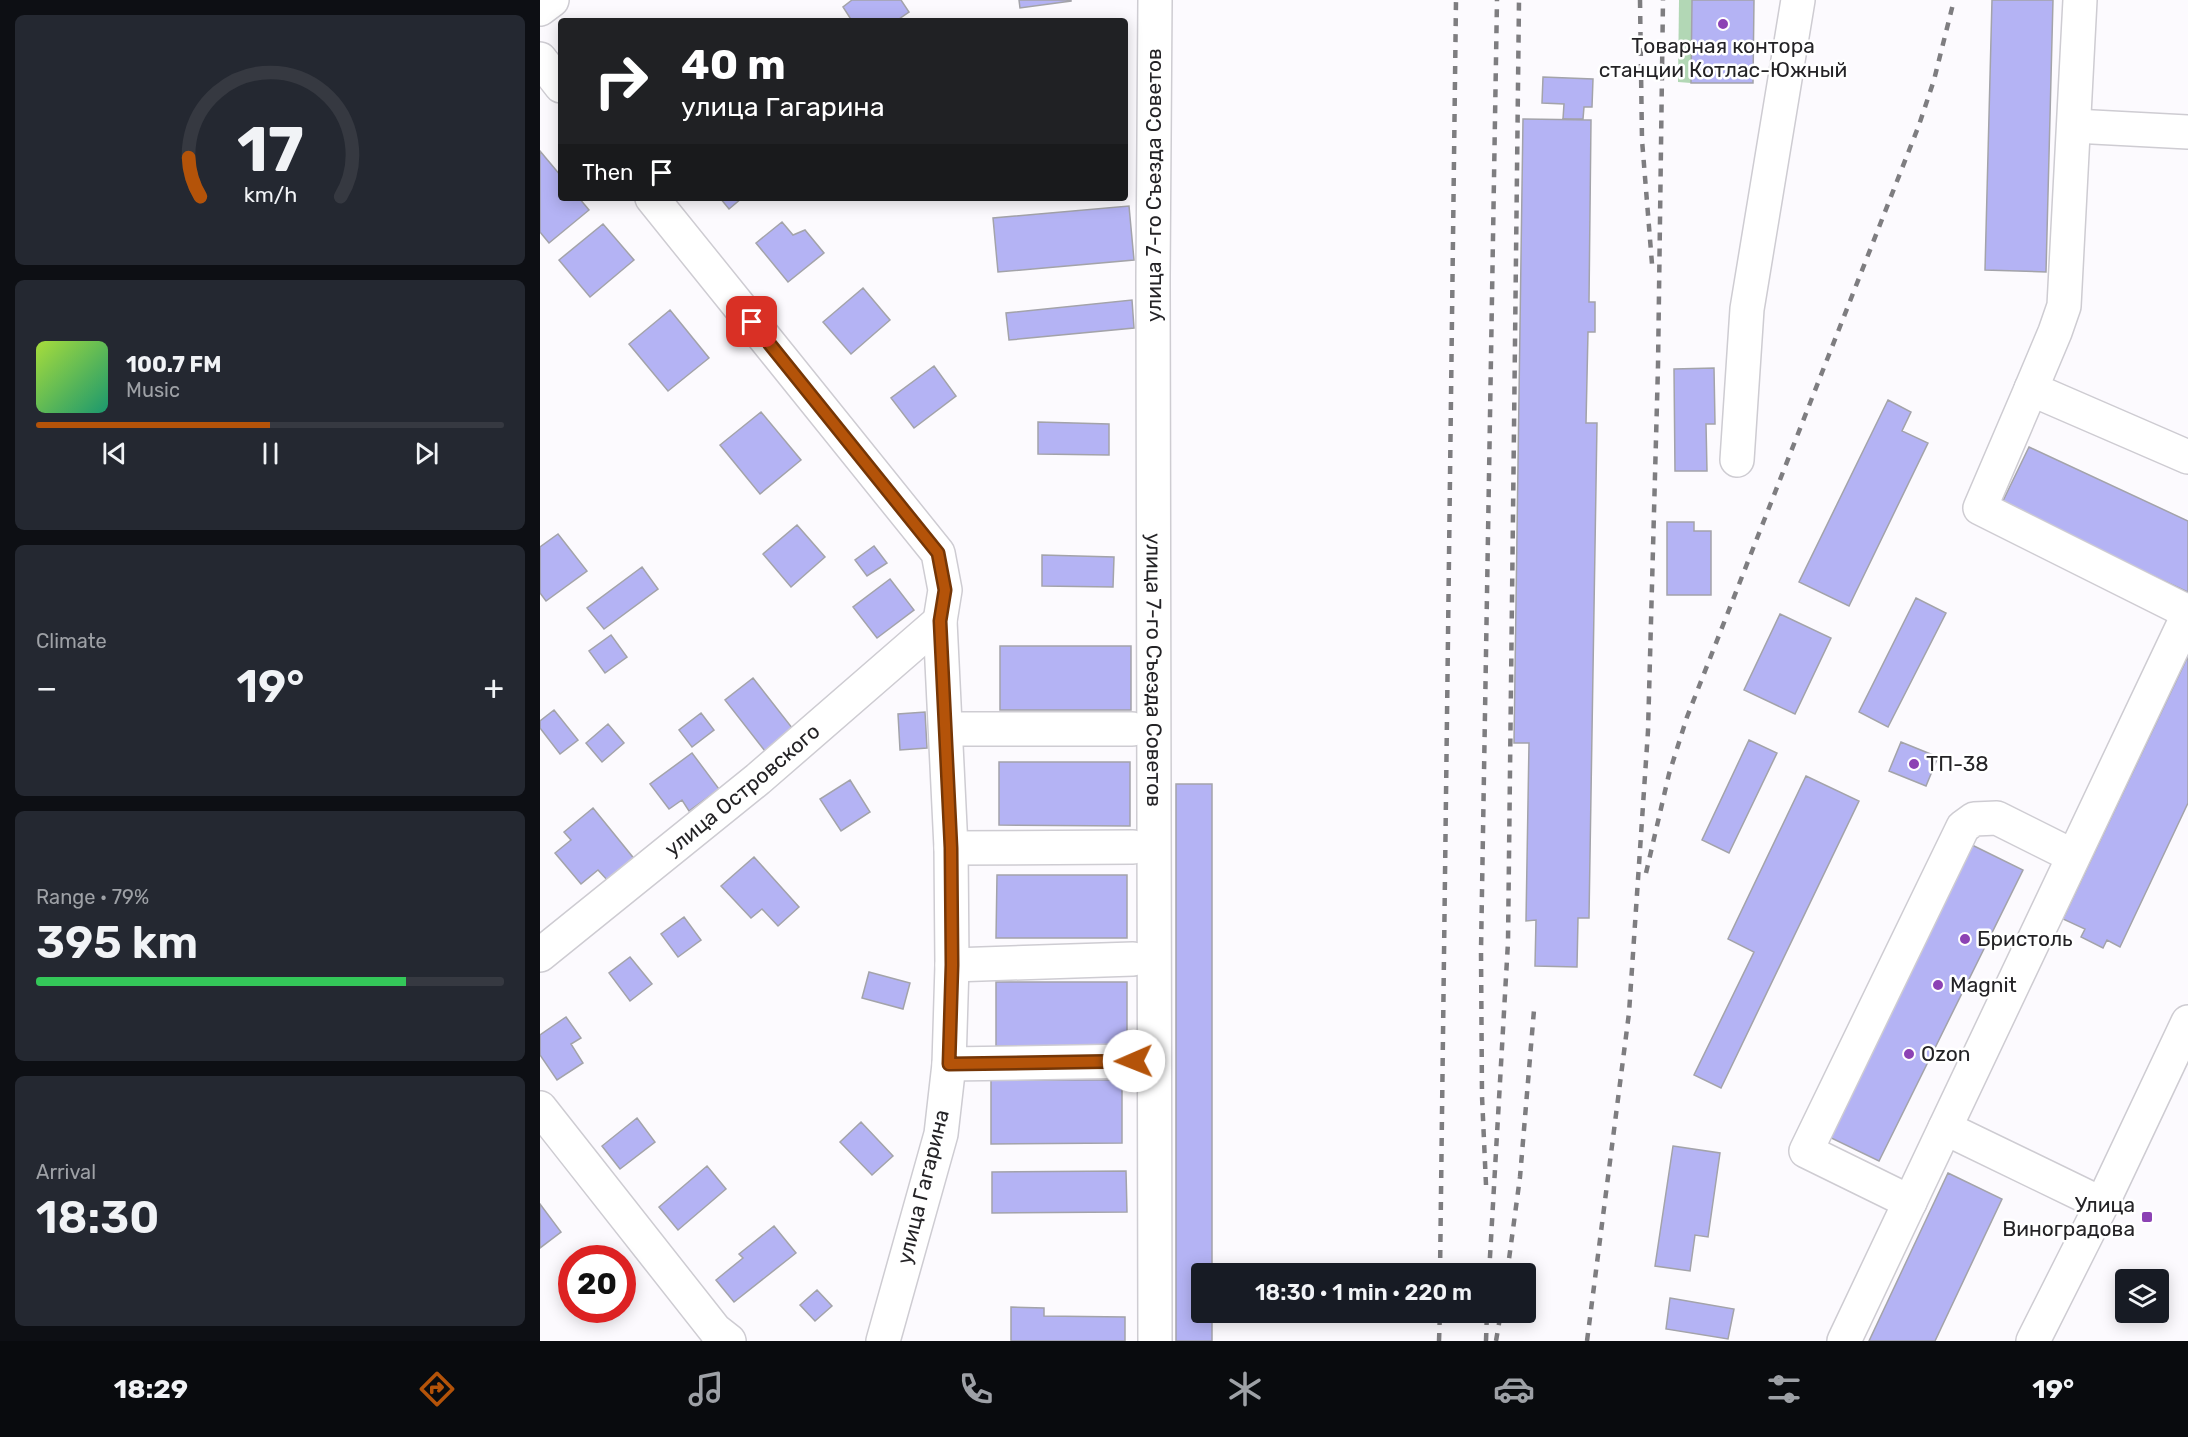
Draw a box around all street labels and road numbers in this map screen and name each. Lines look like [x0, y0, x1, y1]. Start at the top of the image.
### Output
street label: улица 7-го Съезда Советов [1141, 48, 1166, 322]
street label: улица 7-го Съезда Советов [1141, 533, 1167, 807]
street label: улица Островского [659, 718, 825, 861]
street label: улица Гагарина [891, 1107, 954, 1267]

